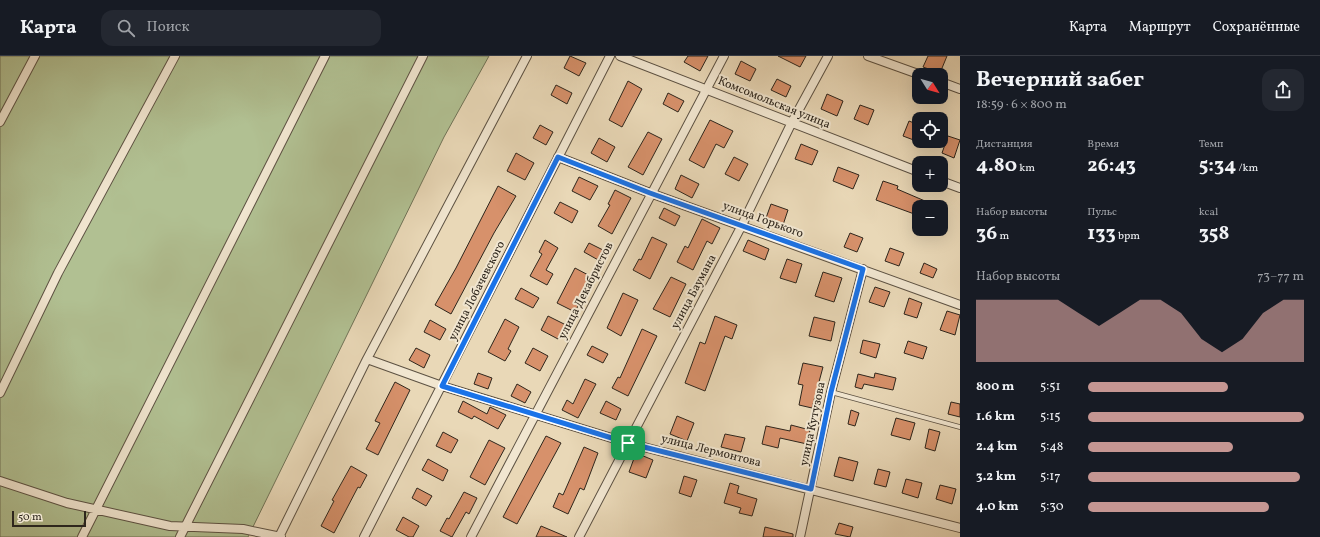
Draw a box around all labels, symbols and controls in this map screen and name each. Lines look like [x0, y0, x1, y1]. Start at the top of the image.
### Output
search box [101, 10, 381, 46]
text: Карта [20, 15, 77, 41]
icon: search [115, 17, 137, 39]
text: Поиск [147, 17, 190, 38]
text: Карта [1069, 18, 1107, 37]
text: Маршрут [1129, 18, 1191, 37]
text: Сохранённые [1213, 18, 1300, 37]
text: Вечерний забег [976, 65, 1144, 96]
north arrow [912, 68, 948, 104]
map controls [912, 68, 948, 236]
button: share [1262, 69, 1304, 111]
street label: Комсомольская улица [715, 73, 833, 133]
text: 18:59 · 6 × 800 m [976, 96, 1067, 114]
button: locate [912, 112, 948, 148]
text: Дистанция [976, 137, 1033, 152]
text: Время [1087, 137, 1119, 152]
text: Темп [1199, 137, 1223, 152]
text: 4.80 [976, 152, 1017, 180]
text: 26:43 [1087, 152, 1136, 180]
text: 5:34 [1199, 152, 1236, 180]
button: + [912, 156, 948, 192]
text: km [1017, 161, 1035, 176]
text: /km [1236, 161, 1258, 176]
street label: улица Горького [720, 198, 806, 242]
button: − [912, 200, 948, 236]
text: Набор высоты [976, 205, 1047, 220]
text: Пульс [1087, 205, 1117, 220]
text: kcal [1199, 205, 1218, 220]
text: 36 [976, 220, 997, 248]
text: 133 [1087, 220, 1116, 248]
text: 358 [1199, 220, 1229, 248]
text: m [997, 229, 1009, 244]
text: bpm [1116, 229, 1140, 244]
street label: улица Лобачевского [445, 238, 509, 344]
street label: улица Декабристов [555, 240, 617, 342]
street label: улица Баумана [668, 252, 720, 332]
text: Набор высоты [976, 268, 1060, 286]
text: 73–77 m [1257, 268, 1304, 286]
text: 800 m [976, 378, 1014, 396]
text: 5:51 [1040, 378, 1061, 396]
street label: улица Кутузова [796, 380, 830, 468]
text: 1.6 km [976, 408, 1015, 426]
text: 5:15 [1040, 408, 1061, 426]
pin [611, 426, 645, 460]
street label: улица Лермонтова [659, 431, 763, 471]
icon: arrive [617, 432, 639, 454]
text: 2.4 km [976, 438, 1017, 456]
text: 5:48 [1040, 438, 1063, 456]
text: 3.2 km [976, 468, 1016, 486]
text: 5:17 [1040, 468, 1061, 486]
text: 4.0 km [976, 498, 1019, 516]
text: 5:30 [1040, 498, 1064, 516]
scale bar [12, 509, 86, 528]
text: 50 m [18, 510, 42, 525]

